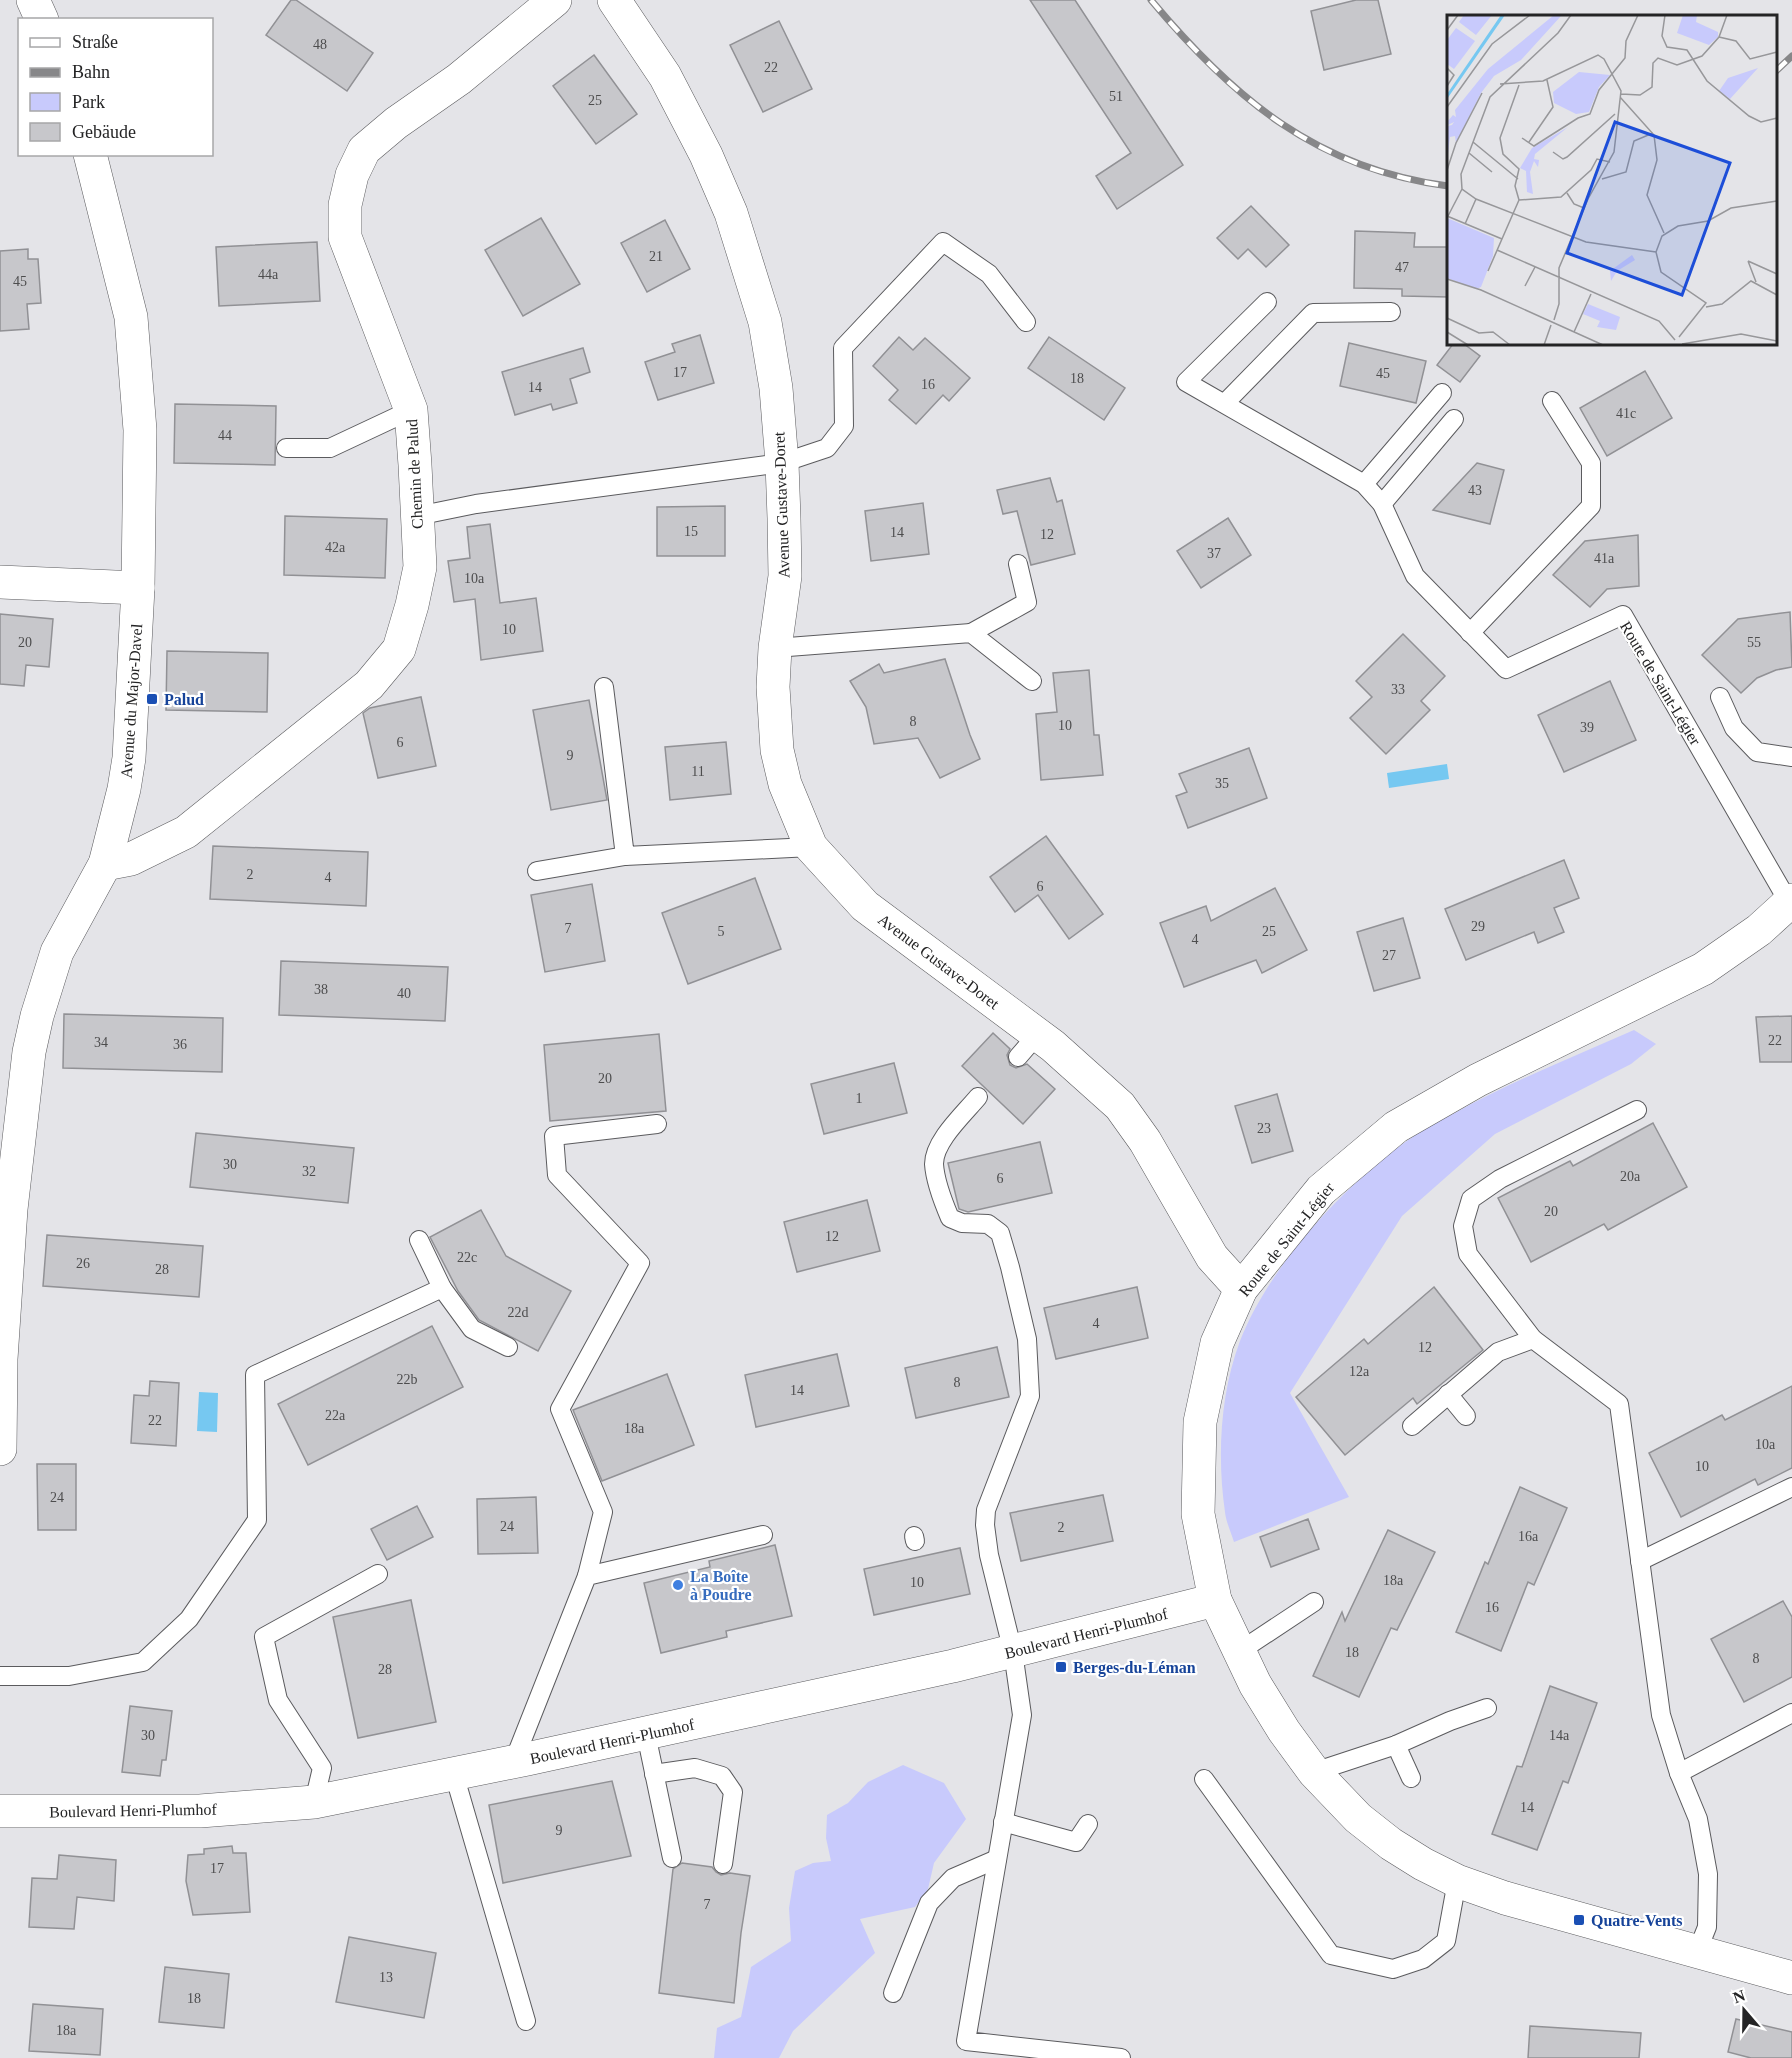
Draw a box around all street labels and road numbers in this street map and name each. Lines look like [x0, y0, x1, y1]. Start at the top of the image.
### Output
street label: Chemin de Palud [403, 418, 426, 529]
street label: Avenue Gustave-Doret [770, 431, 793, 579]
street label: Route de Saint-Légier [1616, 618, 1705, 749]
street label: Avenue du Major-Davel [118, 623, 146, 779]
street label: Avenue Gustave-Doret [875, 910, 1003, 1013]
street label: Route de Saint-Légier [1235, 1179, 1339, 1300]
street label: Boulevard Henri-Plumhof [1003, 1605, 1170, 1662]
street label: Boulevard Henri-Plumhof [528, 1716, 696, 1767]
street label: Boulevard Henri-Plumhof [49, 1801, 218, 1820]

